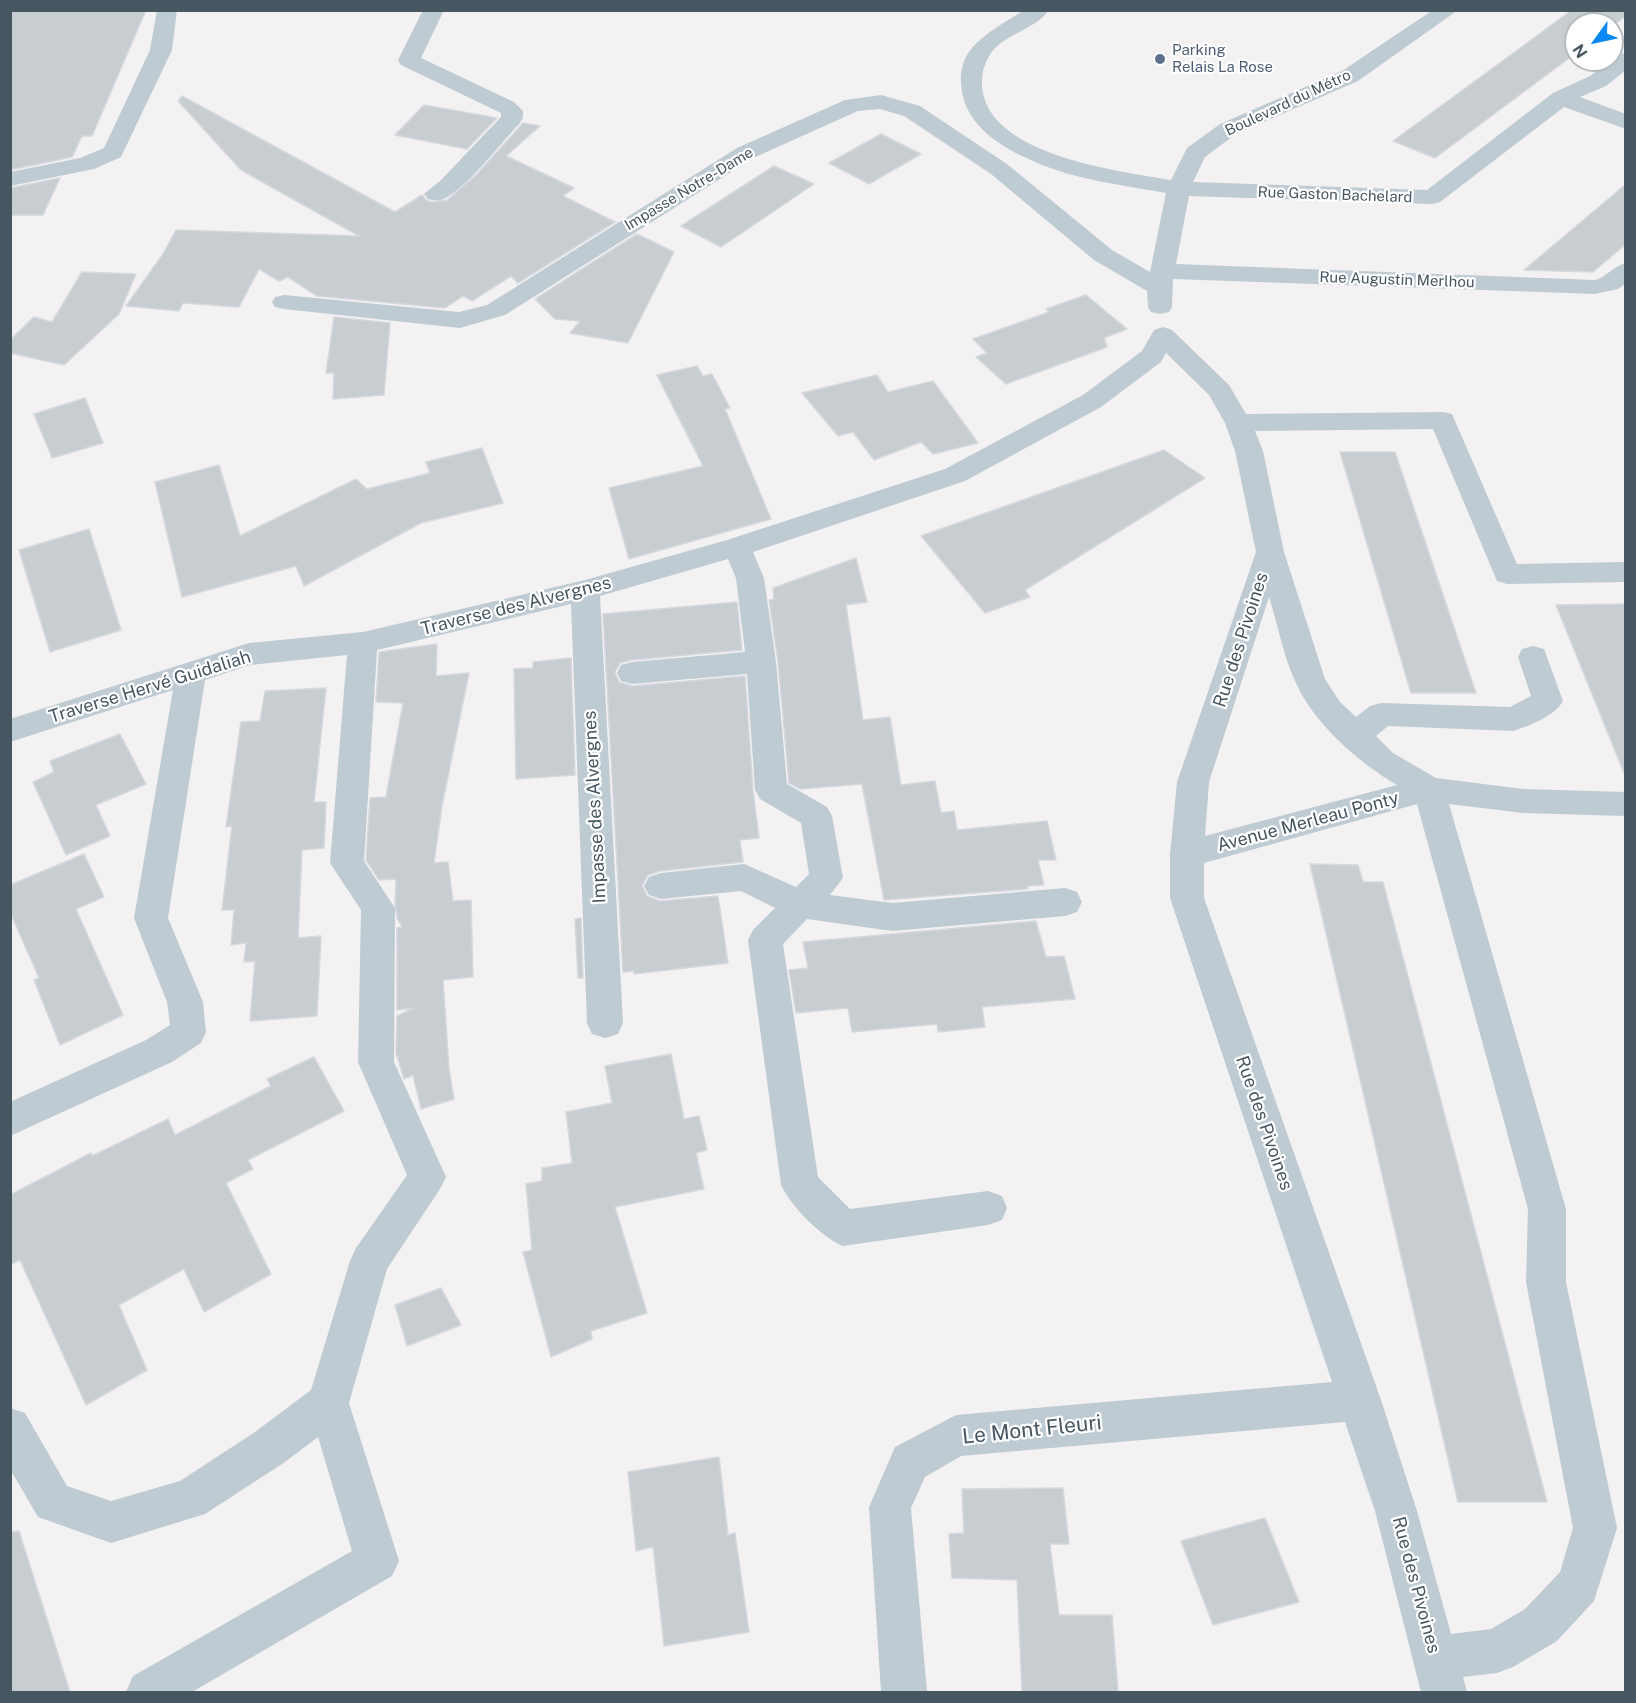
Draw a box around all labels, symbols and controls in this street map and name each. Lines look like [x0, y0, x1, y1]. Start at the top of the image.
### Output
north arrow [1564, 12, 1624, 72]
place label: Parking Relais La Rose [1172, 41, 1273, 76]
text: N [1569, 41, 1592, 61]
marker: Parking Relais La Rose [1153, 52, 1167, 66]
street label: Boulevard du Métro [1222, 66, 1354, 140]
street label: Impasse Notre-Dame [621, 143, 757, 235]
street label: Rue Gaston Bachelard [1257, 183, 1413, 207]
street label: Rue Augustin Merlhou [1319, 268, 1475, 292]
street label: Rue des Pivoines [1209, 570, 1273, 710]
street label: Traverse des Alvergnes [419, 572, 613, 640]
street label: Traverse Hervé Guidaliah [46, 646, 254, 728]
street label: Impasse des Alvergnes [579, 710, 611, 904]
street label: Avenue Merleau Ponty [1215, 787, 1401, 857]
street label: Rue des Pivoines [1231, 1053, 1297, 1193]
street label: Le Mont Fleuri [961, 1410, 1103, 1450]
street label: Rue des Pivoines [1387, 1514, 1445, 1656]

